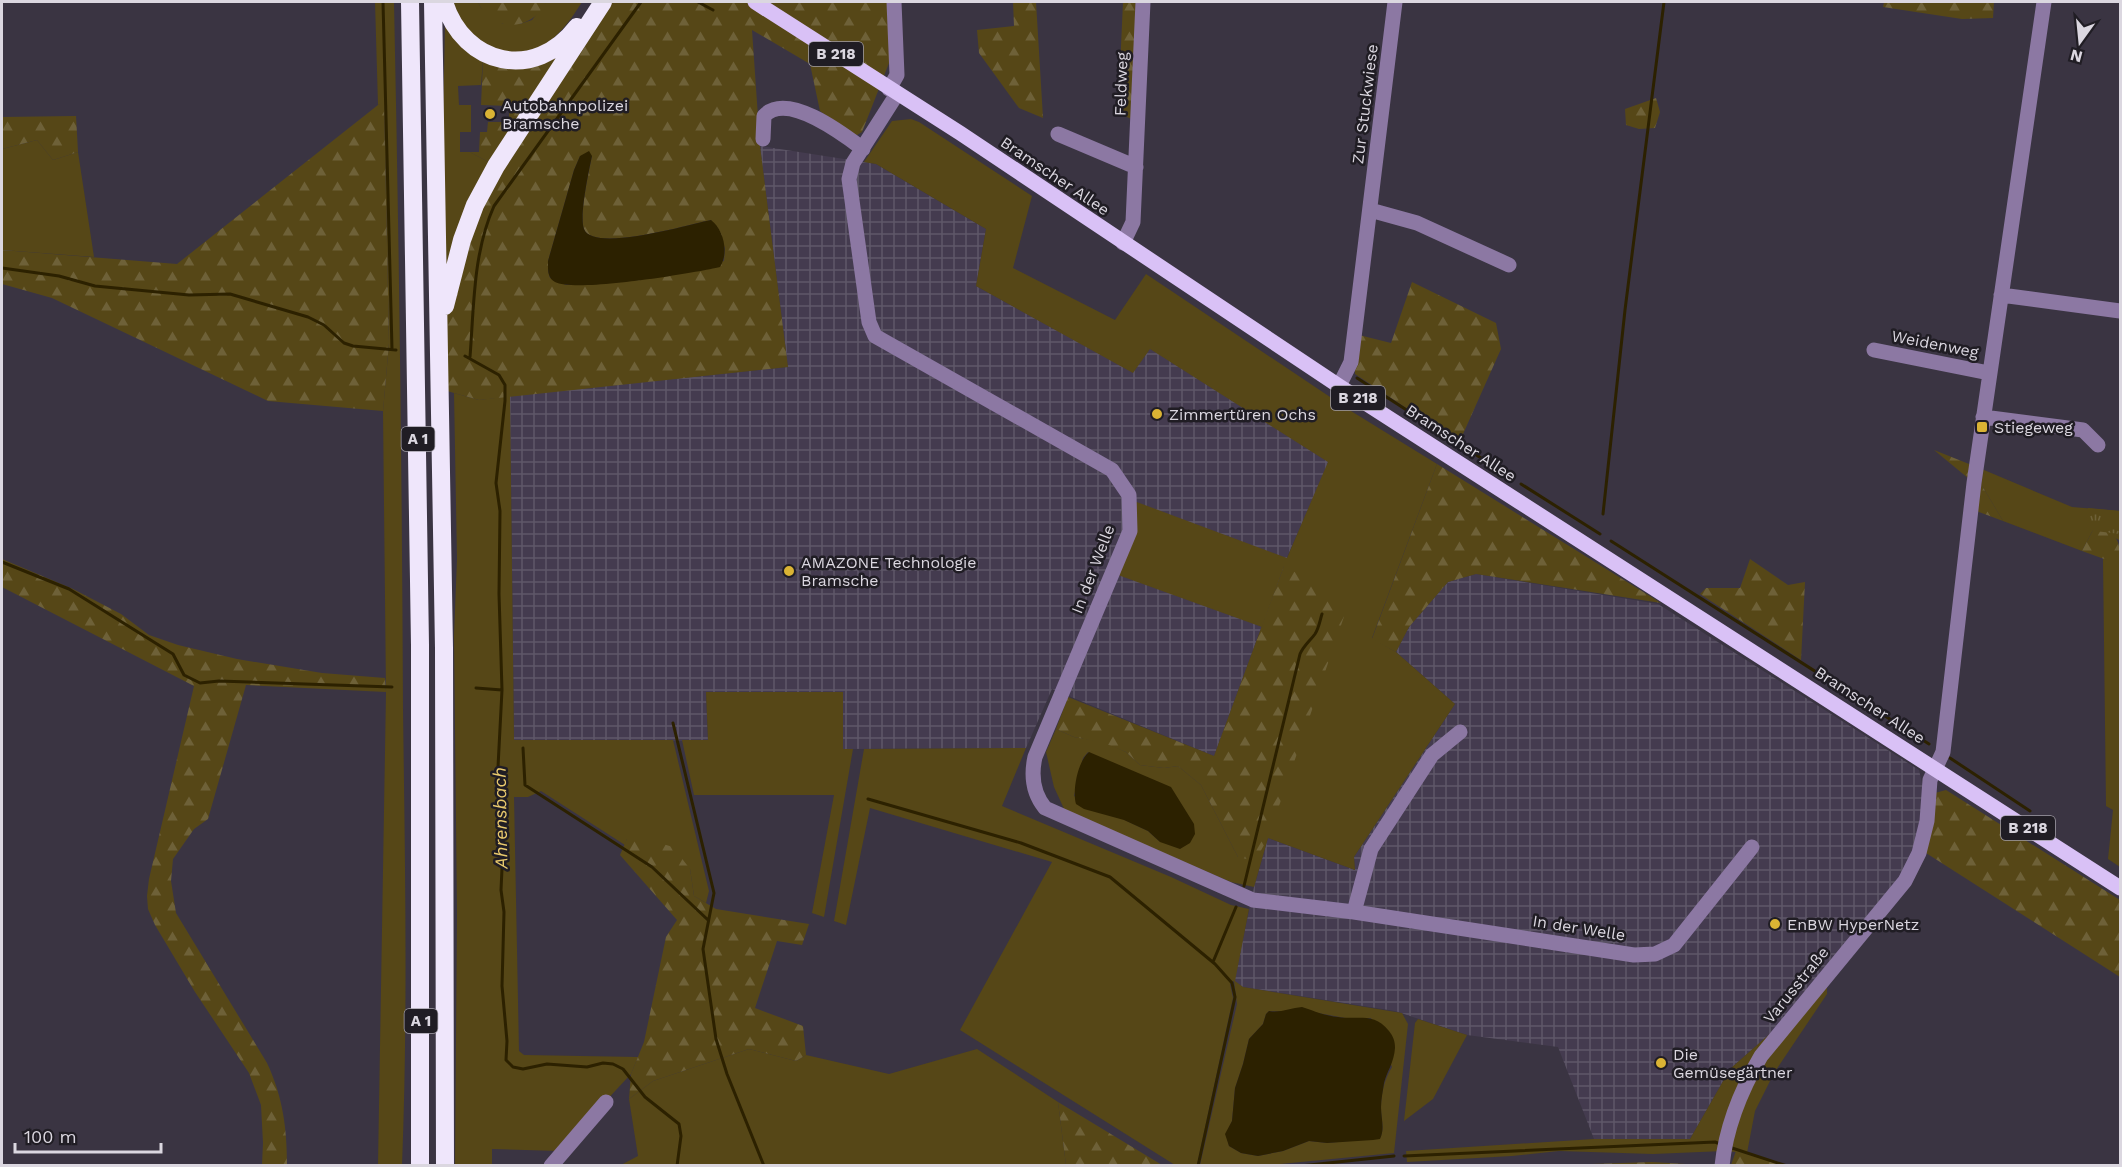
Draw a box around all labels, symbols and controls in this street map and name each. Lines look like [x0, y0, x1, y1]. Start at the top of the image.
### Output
north arrow [2050, 12, 2110, 72]
road number: B 218 [809, 42, 863, 66]
street label: Zur Stuckwiese [1348, 43, 1382, 165]
text: N [2068, 45, 2084, 67]
street label: Feldweg [1110, 51, 1132, 116]
place label: Autobahnpolizei Bramsche [502, 96, 628, 133]
marker: Autobahnpolizei Bramsche [483, 107, 497, 121]
street label: Bramscher Allee [997, 133, 1113, 219]
street label: Weidenweg [1890, 326, 1981, 362]
road number: B 218 [1331, 386, 1385, 410]
street label: Bramscher Allee [1402, 400, 1520, 486]
place label: Zimmertüren Ochs [1169, 405, 1316, 424]
marker: Zimmertüren Ochs [1150, 407, 1164, 421]
place label: Stiegeweg [1994, 418, 2073, 437]
marker: Stiegeweg [1975, 420, 1989, 434]
road number: A 1 [402, 427, 434, 451]
street label: In der Welle [1067, 522, 1119, 616]
place label: AMAZONE Technologie Bramsche [801, 553, 977, 590]
marker: AMAZONE Technologie Bramsche [782, 564, 796, 578]
street label: Bramscher Allee [1811, 662, 1929, 748]
water label: Ahrensbach [489, 767, 511, 870]
road number: B 218 [2001, 816, 2055, 840]
street label: In der Welle [1531, 911, 1627, 945]
place label: EnBW HyperNetz [1787, 915, 1919, 934]
marker: EnBW HyperNetz [1768, 917, 1782, 931]
street label: Varusstraße [1759, 943, 1833, 1027]
road number: A 1 [404, 1009, 438, 1033]
place label: Die Gemüsegärtner [1673, 1045, 1793, 1082]
marker: Die Gemüsegärtner [1654, 1056, 1668, 1070]
scale bar [15, 1116, 160, 1154]
text: 100 m [24, 1126, 77, 1147]

